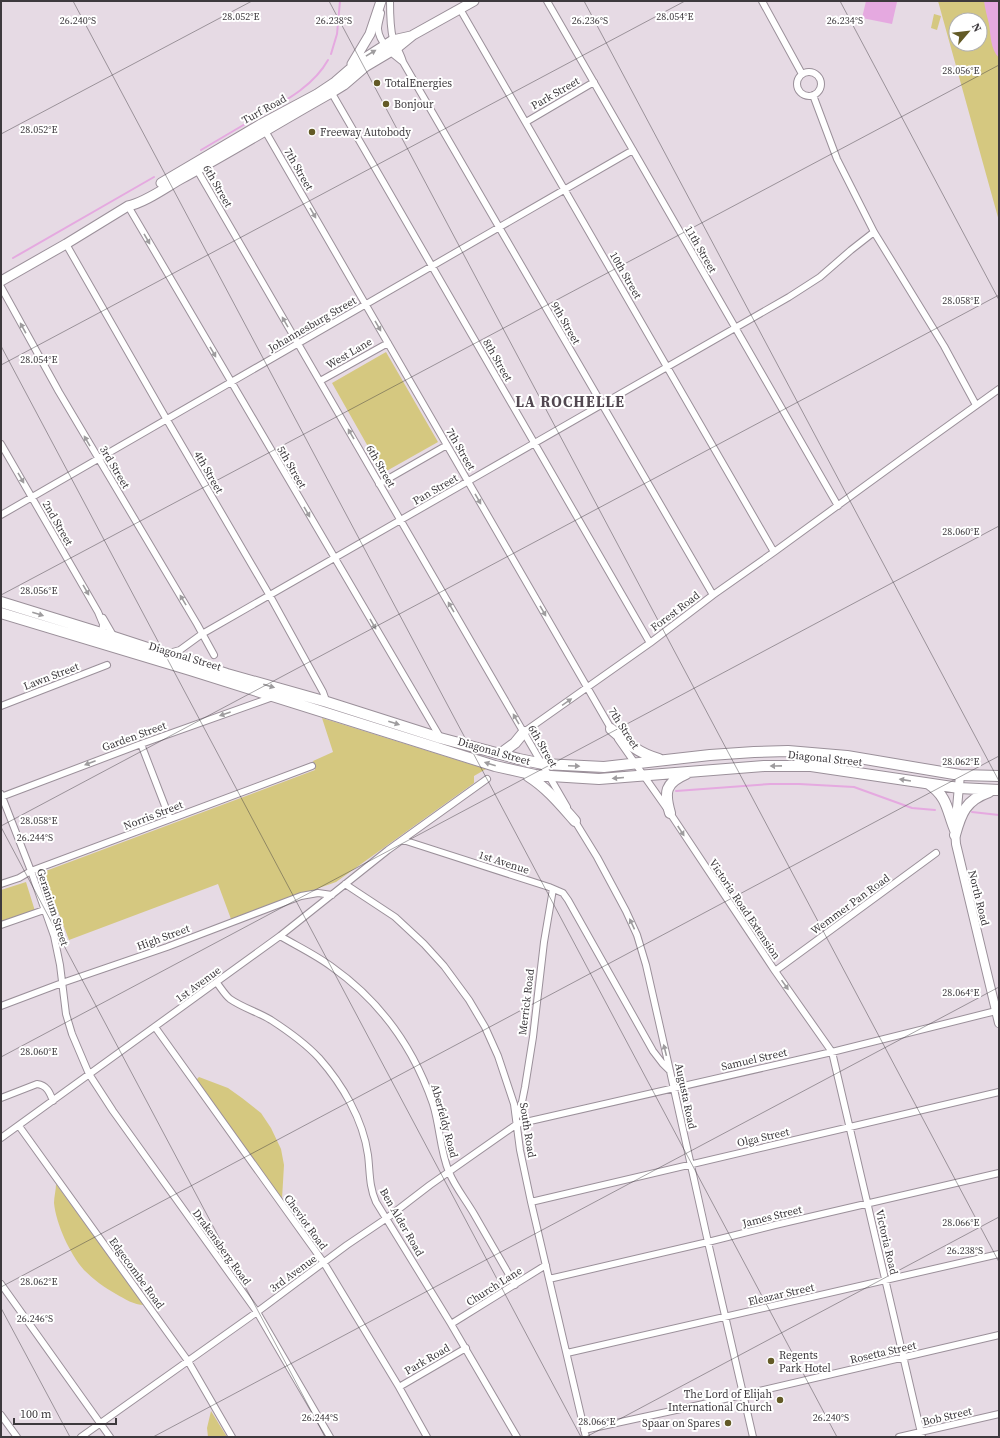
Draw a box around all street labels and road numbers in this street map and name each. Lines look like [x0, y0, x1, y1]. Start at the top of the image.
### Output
street label: Park Street [528, 73, 583, 113]
street label: Turf Road [239, 91, 290, 128]
street label: 7th Street [280, 145, 317, 194]
street label: 6th Street [199, 162, 236, 211]
street label: 11th Street [681, 223, 720, 276]
street label: 10th Street [606, 249, 645, 302]
street label: Johannesburg Street [265, 293, 359, 356]
street label: 9th Street [547, 299, 584, 348]
street label: West Lane [324, 334, 375, 373]
street label: 8th Street [479, 336, 516, 385]
street label: 7th Street [442, 425, 479, 474]
street label: 6th Street [362, 442, 399, 491]
street label: 3rd Street [96, 443, 133, 492]
street label: 5th Street [273, 443, 310, 492]
street label: 4th Street [190, 448, 227, 497]
street label: Pan Street [410, 470, 461, 508]
street label: 2nd Street [39, 498, 77, 549]
street label: Forest Road [648, 588, 704, 635]
street label: Diagonal Street [147, 638, 223, 675]
street label: Lawn Street [21, 659, 81, 694]
street label: 7th Street [605, 705, 643, 752]
street label: Garden Street [100, 718, 169, 755]
street label: 6th Street [524, 722, 561, 771]
street label: Diagonal Street [456, 734, 532, 769]
street label: Diagonal Street [787, 747, 863, 770]
street label: Norris Street [121, 797, 185, 834]
street label: 1st Avenue [477, 847, 532, 878]
street label: Victoria Road Extension [705, 856, 784, 963]
street label: Geranium Street [33, 867, 72, 948]
street label: North Road [964, 869, 993, 928]
street label: Wemmer Pan Road [808, 870, 893, 938]
street label: High Street [135, 921, 192, 954]
street label: 1st Avenue [173, 963, 224, 1006]
street label: Merrick Road [515, 967, 538, 1036]
street label: Samuel Street [720, 1045, 789, 1074]
street label: Augusta Road [671, 1062, 700, 1131]
street label: Aberfeldy Road [427, 1083, 462, 1160]
street label: South Road [516, 1101, 539, 1159]
street label: Olga Street [736, 1124, 791, 1151]
street label: Ben Alder Road [376, 1185, 428, 1260]
street label: Cheviot Road [280, 1192, 331, 1254]
street label: James Street [740, 1202, 804, 1231]
street label: Drakensberg Road [189, 1206, 255, 1289]
street label: Victoria Road [872, 1208, 901, 1277]
street label: Edgecombe Road [106, 1235, 168, 1313]
street label: 3rd Avenue [267, 1251, 320, 1296]
street label: Church Lane [463, 1263, 525, 1310]
street label: Eleazar Street [747, 1280, 816, 1309]
street label: Rosetta Street [849, 1338, 918, 1367]
street label: Park Road [402, 1340, 453, 1378]
street label: Bob Street [921, 1403, 974, 1429]

